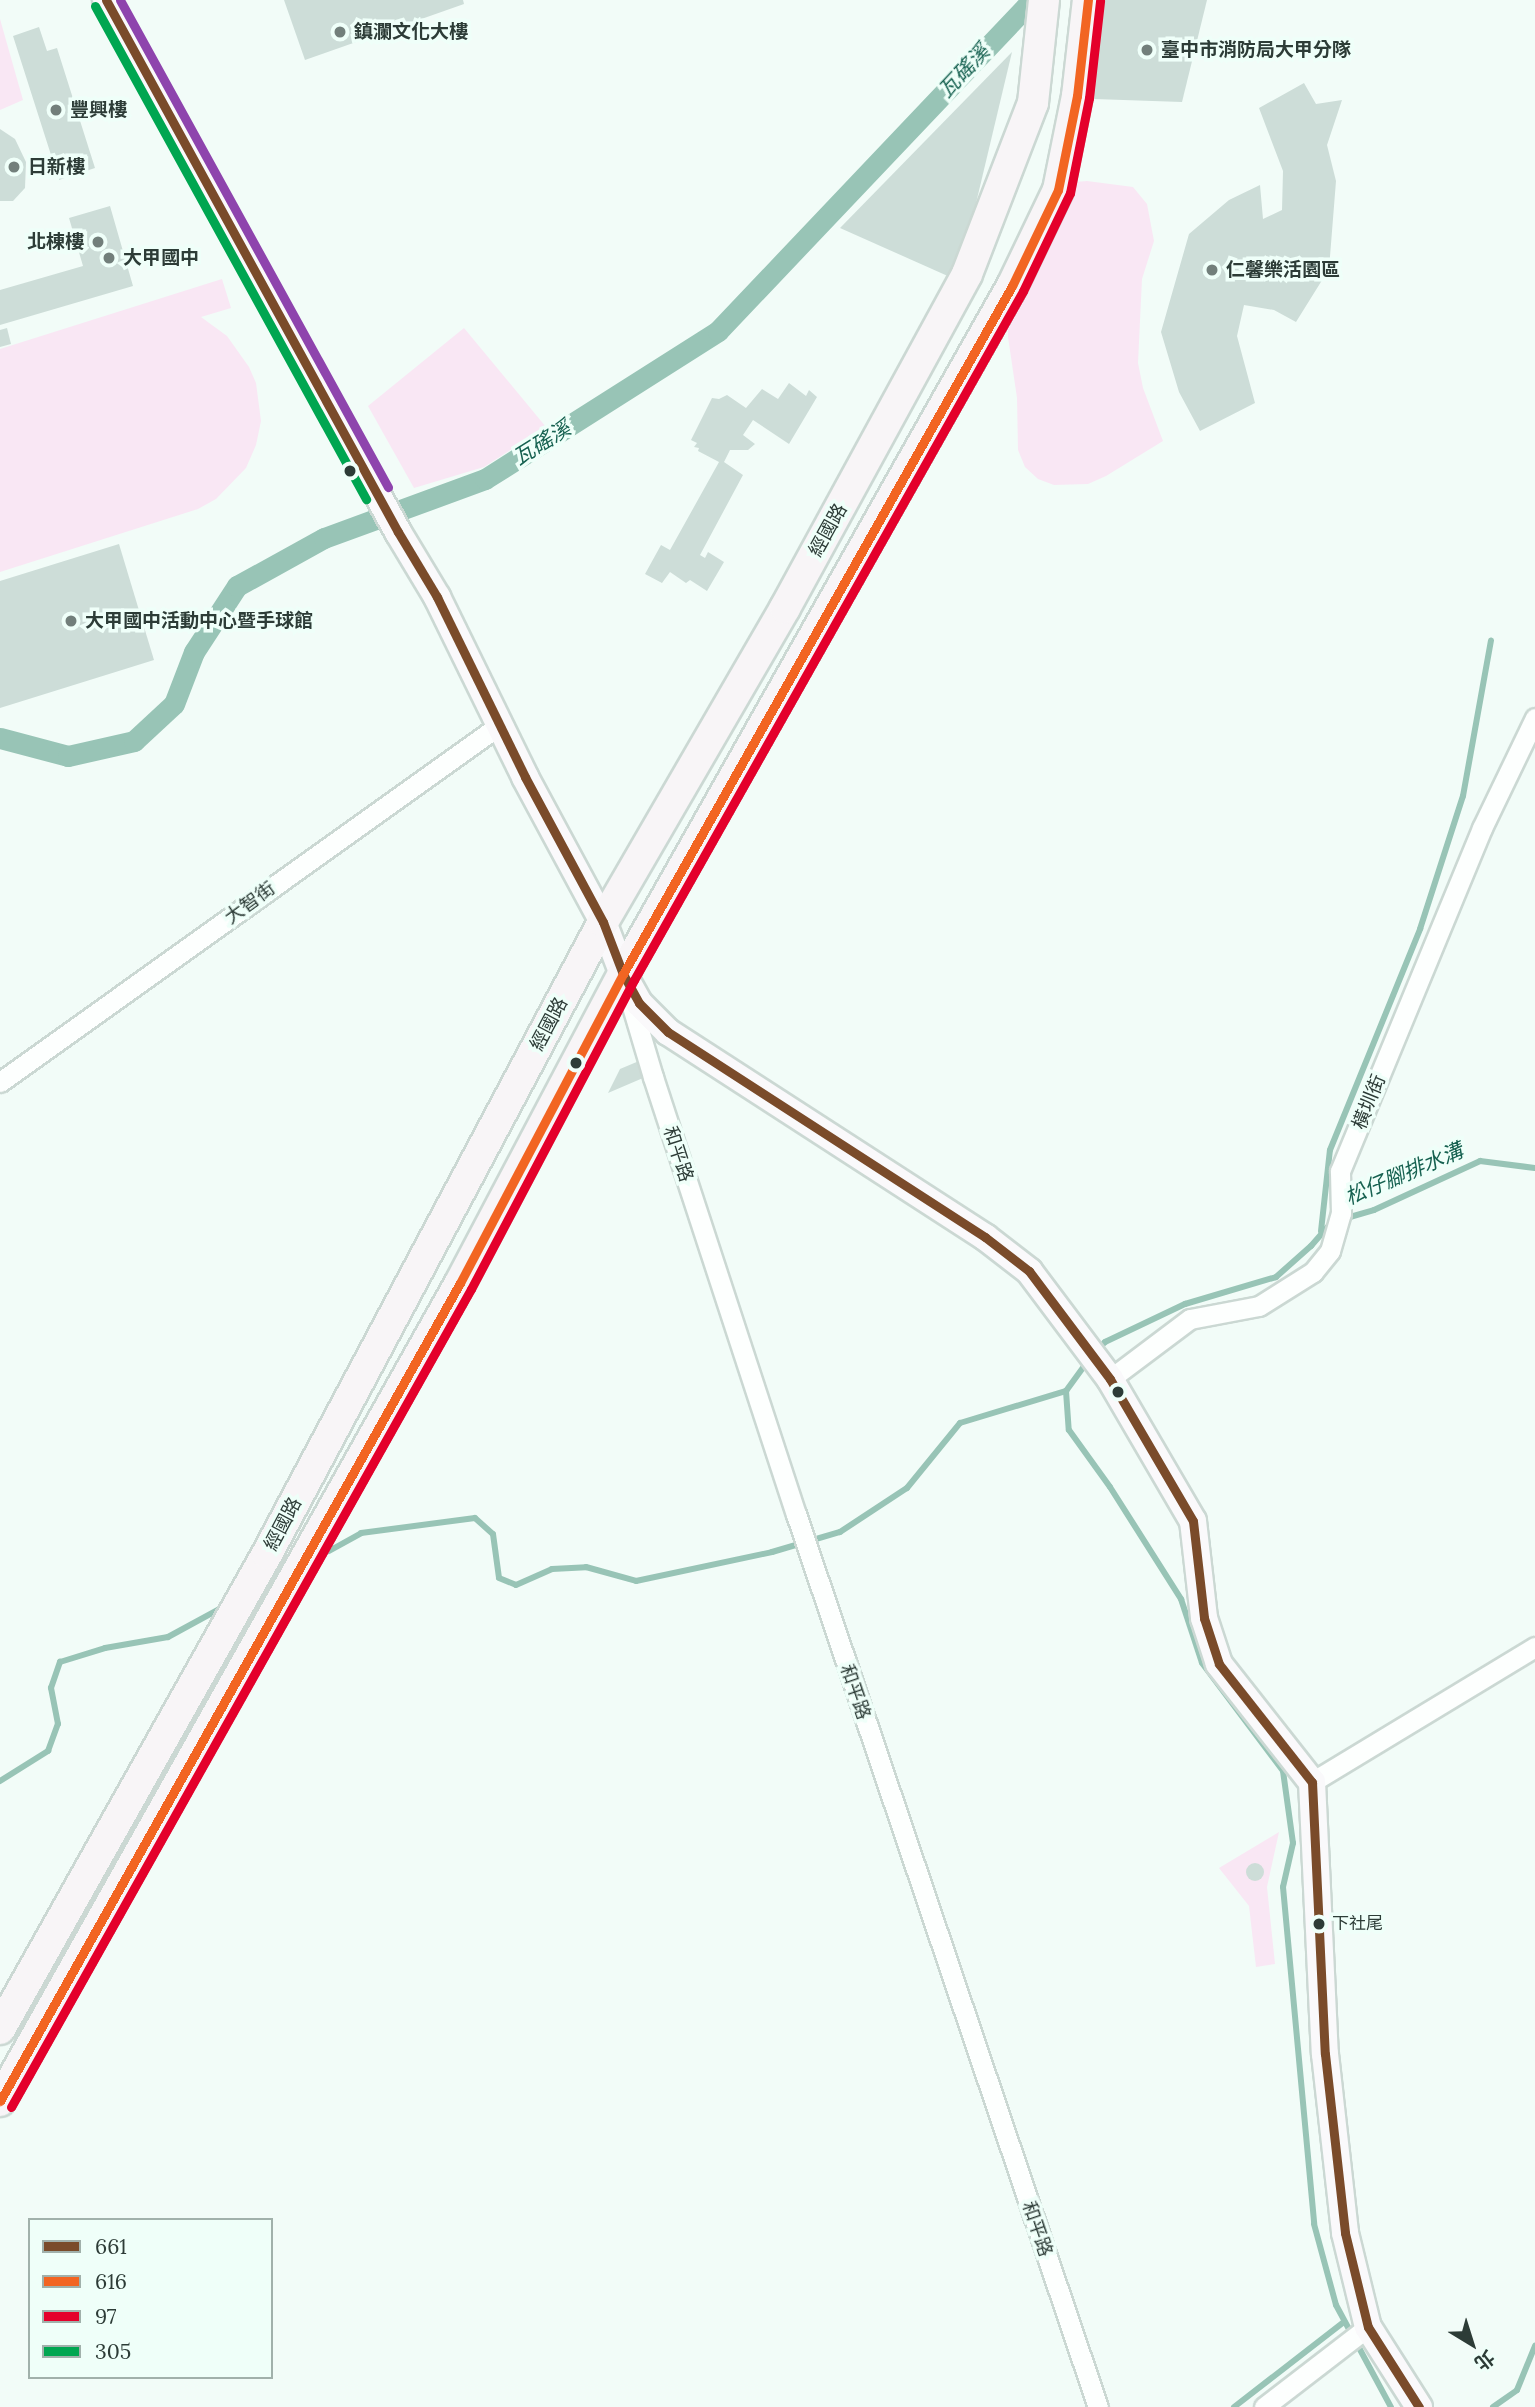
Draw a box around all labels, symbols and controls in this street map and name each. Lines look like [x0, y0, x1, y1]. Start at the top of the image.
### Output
place label: 鎮瀾文化大樓 [354, 21, 468, 43]
marker: 鎮瀾文化大樓 [332, 24, 348, 40]
water label: 瓦磘溪 [933, 39, 995, 103]
place label: 臺中市消防局大甲分隊 [1161, 39, 1351, 61]
marker: 臺中市消防局大甲分隊 [1139, 42, 1155, 58]
place label: 豐興樓 [70, 99, 127, 121]
marker: 豐興樓 [48, 102, 64, 118]
place label: 日新樓 [28, 156, 85, 178]
marker: 日新樓 [6, 159, 22, 175]
place label: 北棟樓 [27, 231, 84, 253]
marker: 北棟樓 [90, 234, 106, 250]
place label: 大甲國中 [123, 247, 199, 269]
marker: 大甲國中 [101, 250, 117, 266]
place label: 仁馨樂活園區 [1226, 259, 1340, 281]
marker: 仁馨樂活園區 [1204, 262, 1220, 278]
water label: 瓦磘溪 [509, 416, 575, 470]
unlabelled marker [343, 464, 357, 478]
street label: 經國路 [804, 500, 852, 560]
place label: 大甲國中活動中心暨手球館 [85, 610, 313, 632]
marker: 大甲國中活動中心暨手球館 [63, 613, 79, 629]
street label: 大智街 [220, 877, 280, 929]
street label: 經國路 [526, 993, 572, 1055]
unlabelled marker [569, 1056, 583, 1070]
street label: 橫圳街 [1348, 1071, 1390, 1133]
street label: 和平路 [658, 1123, 698, 1185]
water label: 松仔腳排水溝 [1341, 1138, 1467, 1210]
unlabelled marker [1111, 1385, 1125, 1399]
street label: 經國路 [260, 1493, 306, 1555]
street label: 和平路 [835, 1661, 875, 1723]
place label: 下社尾 [1332, 1914, 1383, 1934]
marker: 下社尾 [1312, 1917, 1326, 1931]
street label: 和平路 [1017, 2198, 1057, 2260]
legend [28, 2218, 273, 2379]
text: 661 [95, 2233, 127, 2260]
text: 616 [95, 2268, 127, 2295]
text: 97 [95, 2303, 116, 2330]
north arrow [1437, 2309, 1507, 2379]
text: 305 [95, 2338, 131, 2365]
text: 北 [1470, 2345, 1500, 2376]

